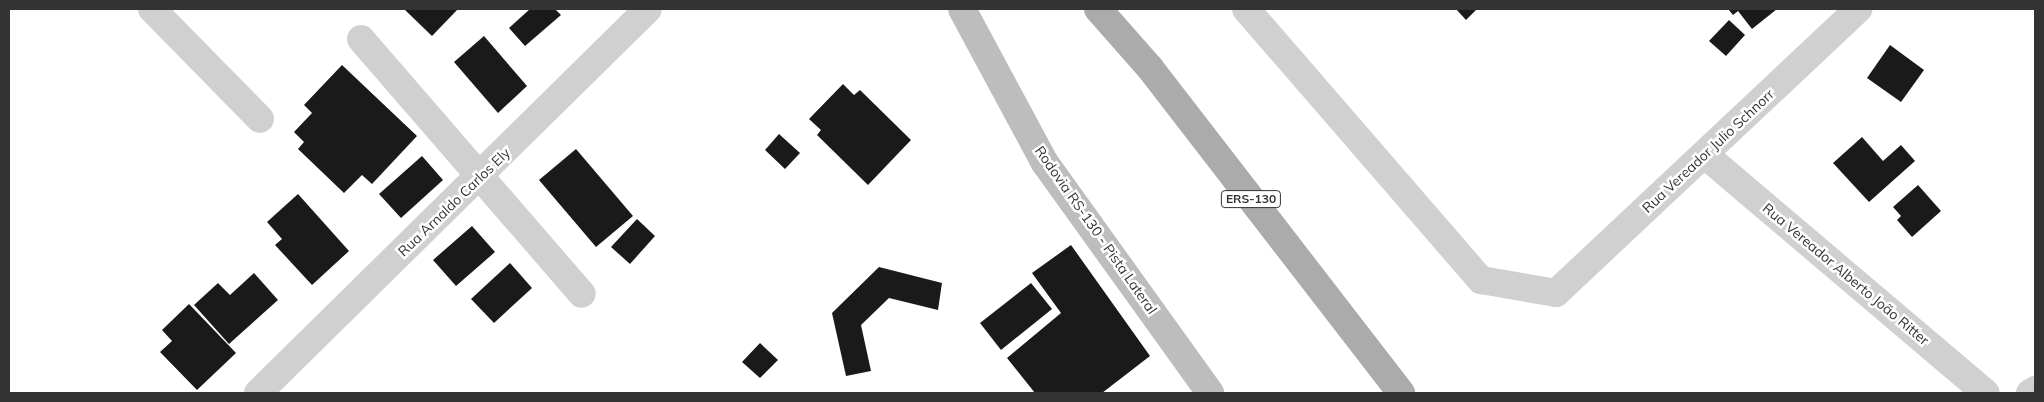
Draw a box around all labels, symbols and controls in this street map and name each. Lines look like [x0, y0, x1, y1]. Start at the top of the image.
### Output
street label: Rua Vereador Julio Schnorr [1639, 86, 1777, 216]
street label: Rodovia RS-130 - Pista Lateral [1031, 143, 1161, 317]
street label: Rua Arnaldo Carlos Ely [395, 144, 513, 260]
road number: ERS-130 [1220, 190, 1282, 208]
street label: Rua Vereador Alberto João Ritter [1759, 199, 1933, 349]

